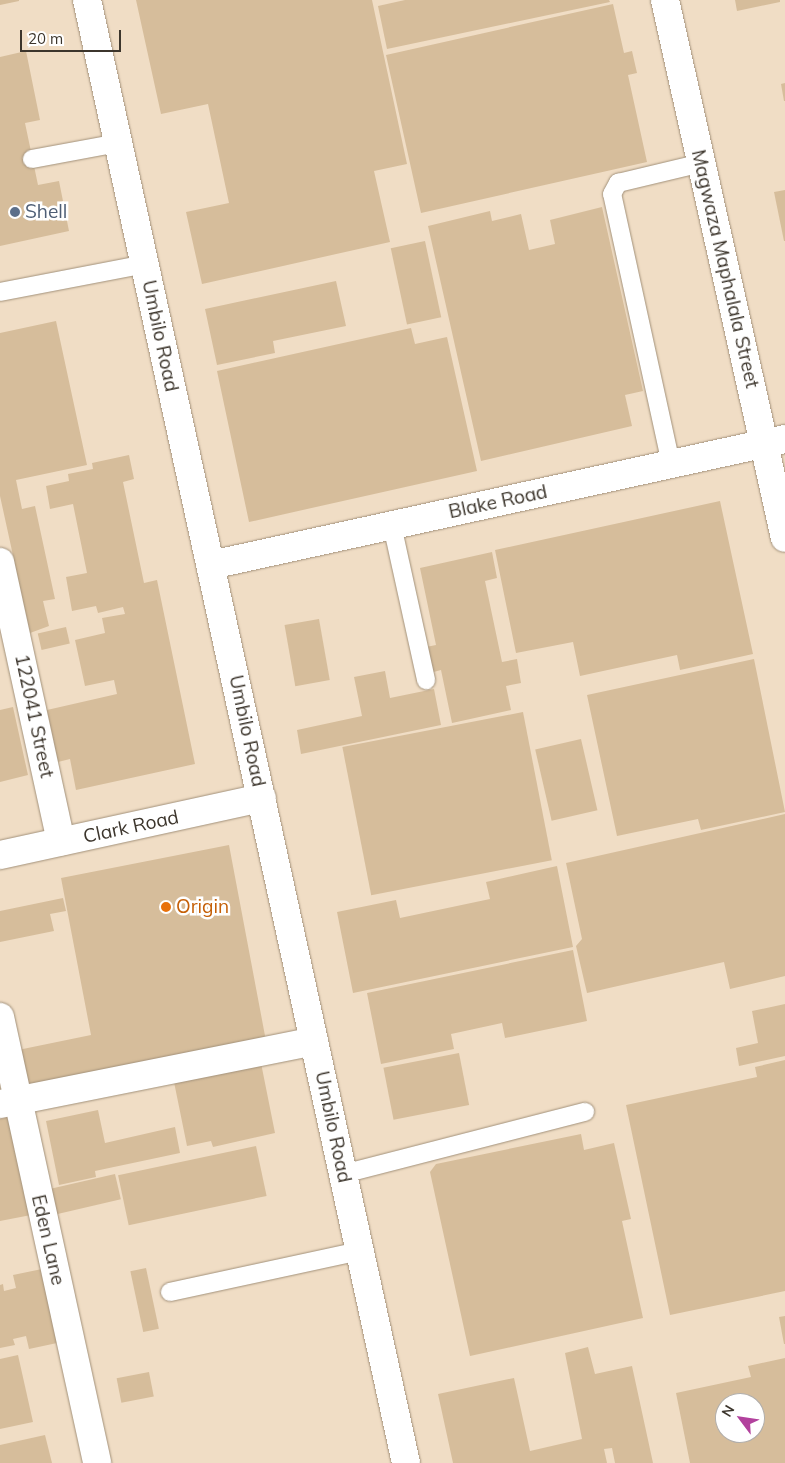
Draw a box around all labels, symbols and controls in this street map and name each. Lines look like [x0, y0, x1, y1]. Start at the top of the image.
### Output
scale bar [22, 20, 124, 52]
text: 20 m [28, 29, 63, 48]
street label: Magwaza Maphalala Street [686, 148, 764, 390]
place label: Shell [25, 201, 67, 223]
marker: Shell [9, 206, 21, 218]
street label: Umbilo Road [137, 278, 183, 394]
street label: Blake Road [447, 480, 549, 524]
street label: 122041 Street [10, 652, 58, 780]
street label: Umbilo Road [224, 673, 270, 789]
street label: Clark Road [81, 806, 181, 848]
place label: Origin [176, 896, 229, 918]
marker: Origin [160, 901, 172, 913]
street label: Umbilo Road [310, 1069, 356, 1185]
street label: Eden Lane [27, 1193, 69, 1287]
north arrow [715, 1393, 765, 1443]
text: N [718, 1402, 738, 1420]

